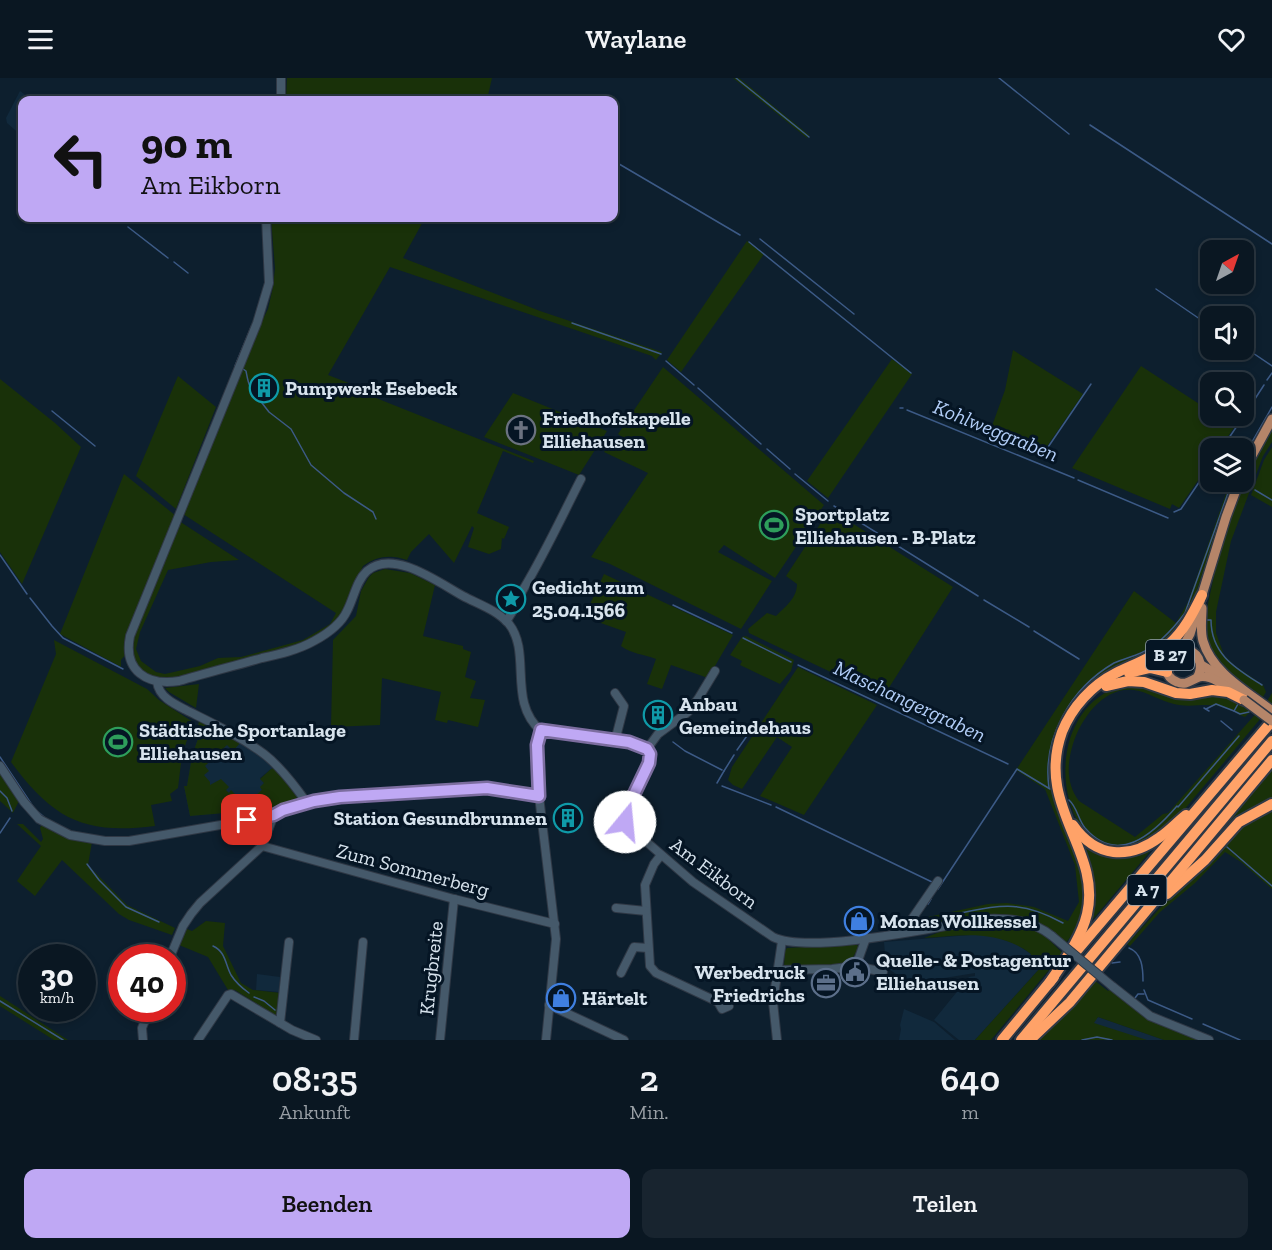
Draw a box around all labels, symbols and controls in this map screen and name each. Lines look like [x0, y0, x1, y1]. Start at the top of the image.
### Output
icon: menu [24, 23, 57, 56]
text: Waylane [585, 23, 687, 55]
icon: heart [1215, 23, 1248, 56]
text: 90 m [141, 118, 232, 169]
icon: left [42, 120, 120, 198]
text: Am Eikborn [141, 169, 280, 201]
north arrow [1200, 240, 1254, 294]
map controls [1200, 240, 1254, 492]
button: sound [1200, 306, 1254, 360]
building icon: Pumpwerk Esebeck [248, 372, 280, 404]
button: search [1200, 372, 1254, 426]
place label: Pumpwerk Esebeck [285, 376, 457, 400]
water label: Kohlweggraben [930, 394, 1062, 466]
place label: Friedhofskapelle Elliehausen [542, 406, 691, 453]
church icon: Friedhofskapelle Elliehausen [505, 414, 537, 446]
button: layers [1200, 438, 1254, 492]
place label: Sportplatz Elliehausen - B-Platz [795, 502, 976, 549]
sports icon: Sportplatz Elliehausen - B-Platz [758, 509, 790, 541]
place label: Gedicht zum 25.04.1566 [532, 575, 645, 622]
place icon: Gedicht zum 25.04.1566 [495, 583, 527, 615]
road number: B 27 [1146, 640, 1194, 670]
water label: Maschangergraben [830, 655, 990, 747]
place label: Anbau Gemeindehaus [679, 692, 811, 739]
building icon: Anbau Gemeindehaus [642, 699, 674, 731]
place label: Städtische Sportanlage Elliehausen [139, 718, 346, 765]
sports icon: Städtische Sportanlage Elliehausen [102, 726, 134, 758]
position arrow [593, 790, 657, 854]
pin [221, 794, 272, 845]
building icon: Station Gesundbrunnen [552, 802, 584, 834]
icon: arrive [230, 803, 263, 836]
place label: Station Gesundbrunnen [334, 806, 547, 830]
street label: Am Eikborn [666, 832, 763, 914]
street label: Zum Sommerberg [334, 838, 492, 902]
road number: A 7 [1128, 875, 1166, 905]
shop icon: Monas Wollkessel [843, 905, 875, 937]
place label: Monas Wollkessel [880, 909, 1037, 933]
street label: Krugbreite [414, 920, 448, 1016]
speed limit sign: 40 [108, 944, 186, 1022]
place label: Quelle- & Postagentur Elliehausen [876, 948, 1072, 995]
public building icon: Quelle- & Postagentur Elliehausen [839, 956, 871, 988]
text: 30 [40, 958, 74, 994]
place label: Werbedruck Friedrichs [695, 960, 805, 1007]
office icon: Werbedruck Friedrichs [810, 967, 842, 999]
shop icon: Härtelt [545, 982, 577, 1014]
place label: Härtelt [582, 986, 648, 1010]
text: km/h [40, 989, 74, 1007]
text: 08:35 [272, 1057, 358, 1100]
text: 2 [639, 1057, 658, 1100]
text: 640 [940, 1057, 1000, 1100]
text: Ankunft [279, 1100, 350, 1124]
text: Min. [629, 1100, 668, 1124]
text: m [962, 1100, 979, 1124]
button: Beenden [24, 1169, 630, 1238]
button: Teilen [642, 1169, 1248, 1238]

